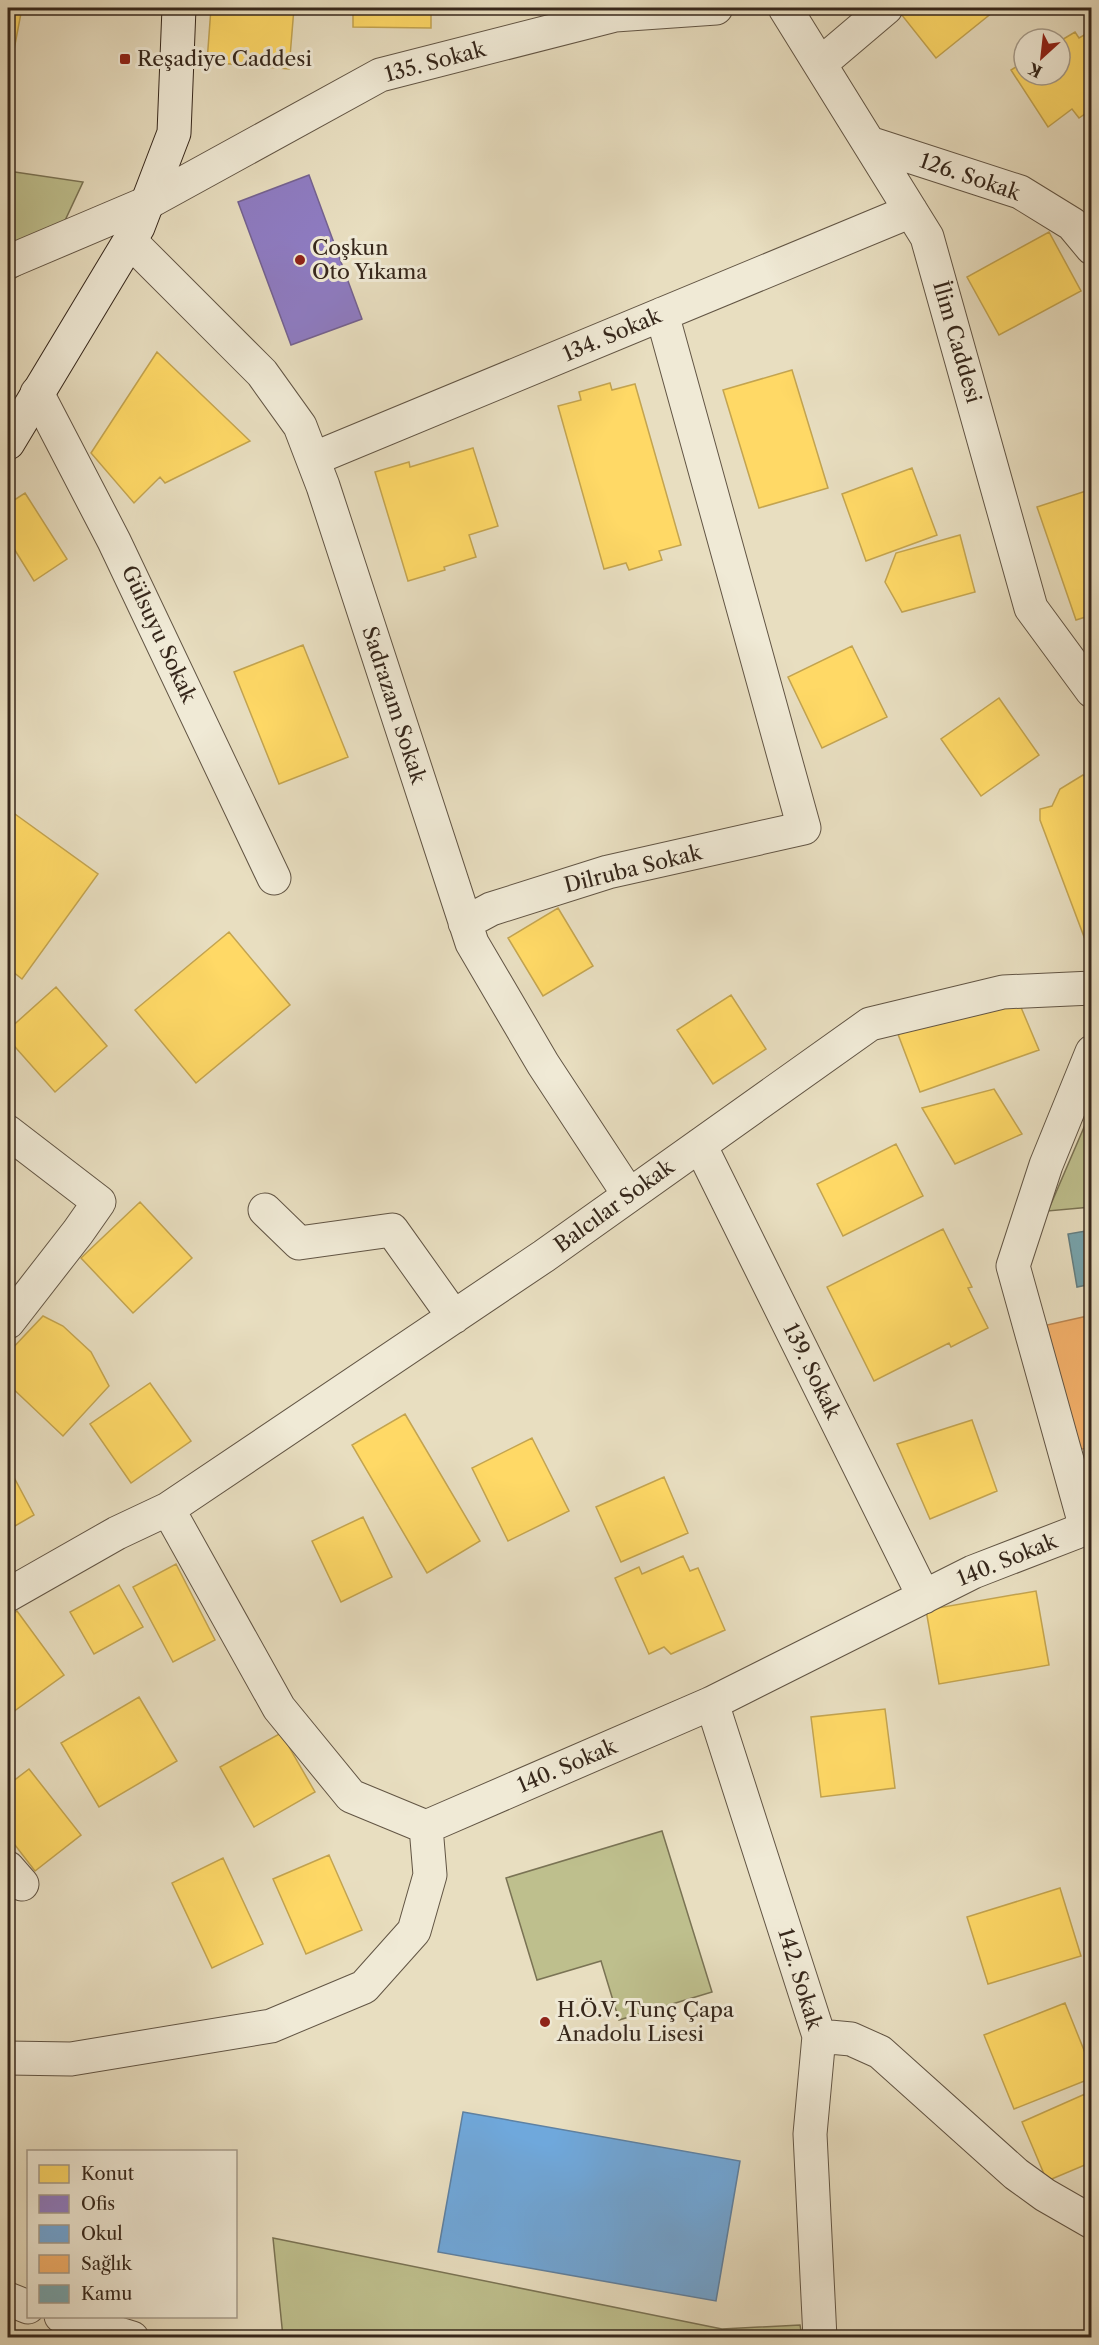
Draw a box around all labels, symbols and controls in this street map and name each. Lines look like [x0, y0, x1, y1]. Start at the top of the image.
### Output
north arrow [1012, 27, 1072, 87]
street label: 135. Sokak [382, 36, 489, 87]
place label: Reşadiye Caddesi [137, 46, 312, 71]
marker: Reşadiye Caddesi [118, 52, 132, 66]
text: K [1024, 58, 1045, 82]
street label: 126. Sokak [917, 148, 1025, 206]
place label: Coşkun Oto Yıkama [312, 235, 428, 284]
marker: Coşkun Oto Yıkama [293, 253, 307, 267]
street label: İlim Caddesi [928, 278, 987, 406]
street label: 134. Sokak [559, 302, 665, 366]
street label: Gülsuyu Sokak [117, 561, 202, 707]
street label: Sadrazam Sokak [357, 623, 432, 787]
street label: Dilruba Sokak [561, 839, 705, 898]
street label: Balcılar Sokak [549, 1154, 679, 1257]
street label: 139. Sokak [779, 1319, 847, 1423]
street label: 140. Sokak [953, 1528, 1061, 1591]
street label: 140. Sokak [513, 1733, 621, 1798]
street label: 142. Sokak [773, 1925, 828, 2033]
place label: H.Ö.V. Tunç Çapa Anadolu Lisesi [556, 1997, 735, 2046]
marker: H.Ö.V. Tunç Çapa Anadolu Lisesi [538, 2015, 552, 2029]
legend [27, 2150, 237, 2318]
text: Konut [81, 2163, 135, 2185]
text: Ofis [81, 2193, 115, 2215]
text: Okul [81, 2223, 123, 2245]
text: Sağlık [81, 2253, 133, 2275]
text: Kamu [81, 2283, 132, 2305]

